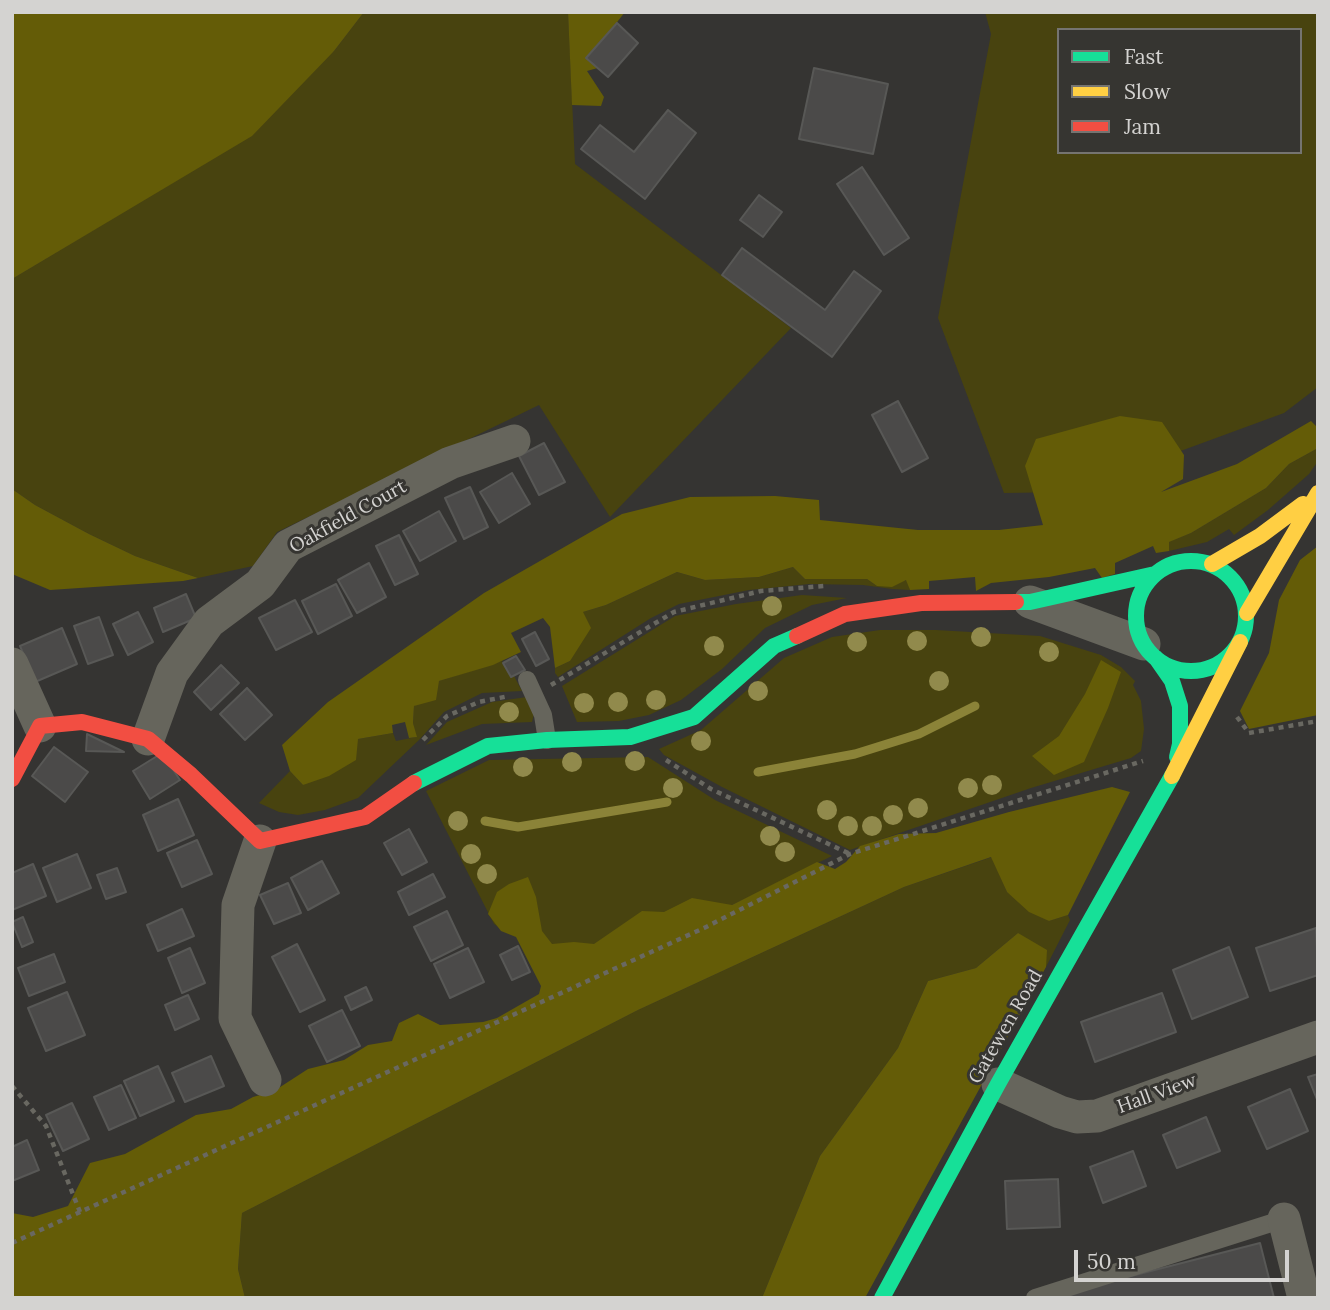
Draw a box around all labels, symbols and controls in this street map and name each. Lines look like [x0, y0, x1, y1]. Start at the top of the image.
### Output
legend [1057, 28, 1302, 154]
text: Fast [1124, 43, 1163, 70]
text: Slow [1124, 78, 1171, 105]
text: Jam [1124, 113, 1161, 140]
street label: Oakfield Court [286, 475, 410, 559]
street label: Gatewen Road [964, 966, 1048, 1088]
street label: Hall View [1114, 1069, 1200, 1119]
scale bar [1078, 1236, 1293, 1280]
text: 50 m [1087, 1248, 1136, 1275]

